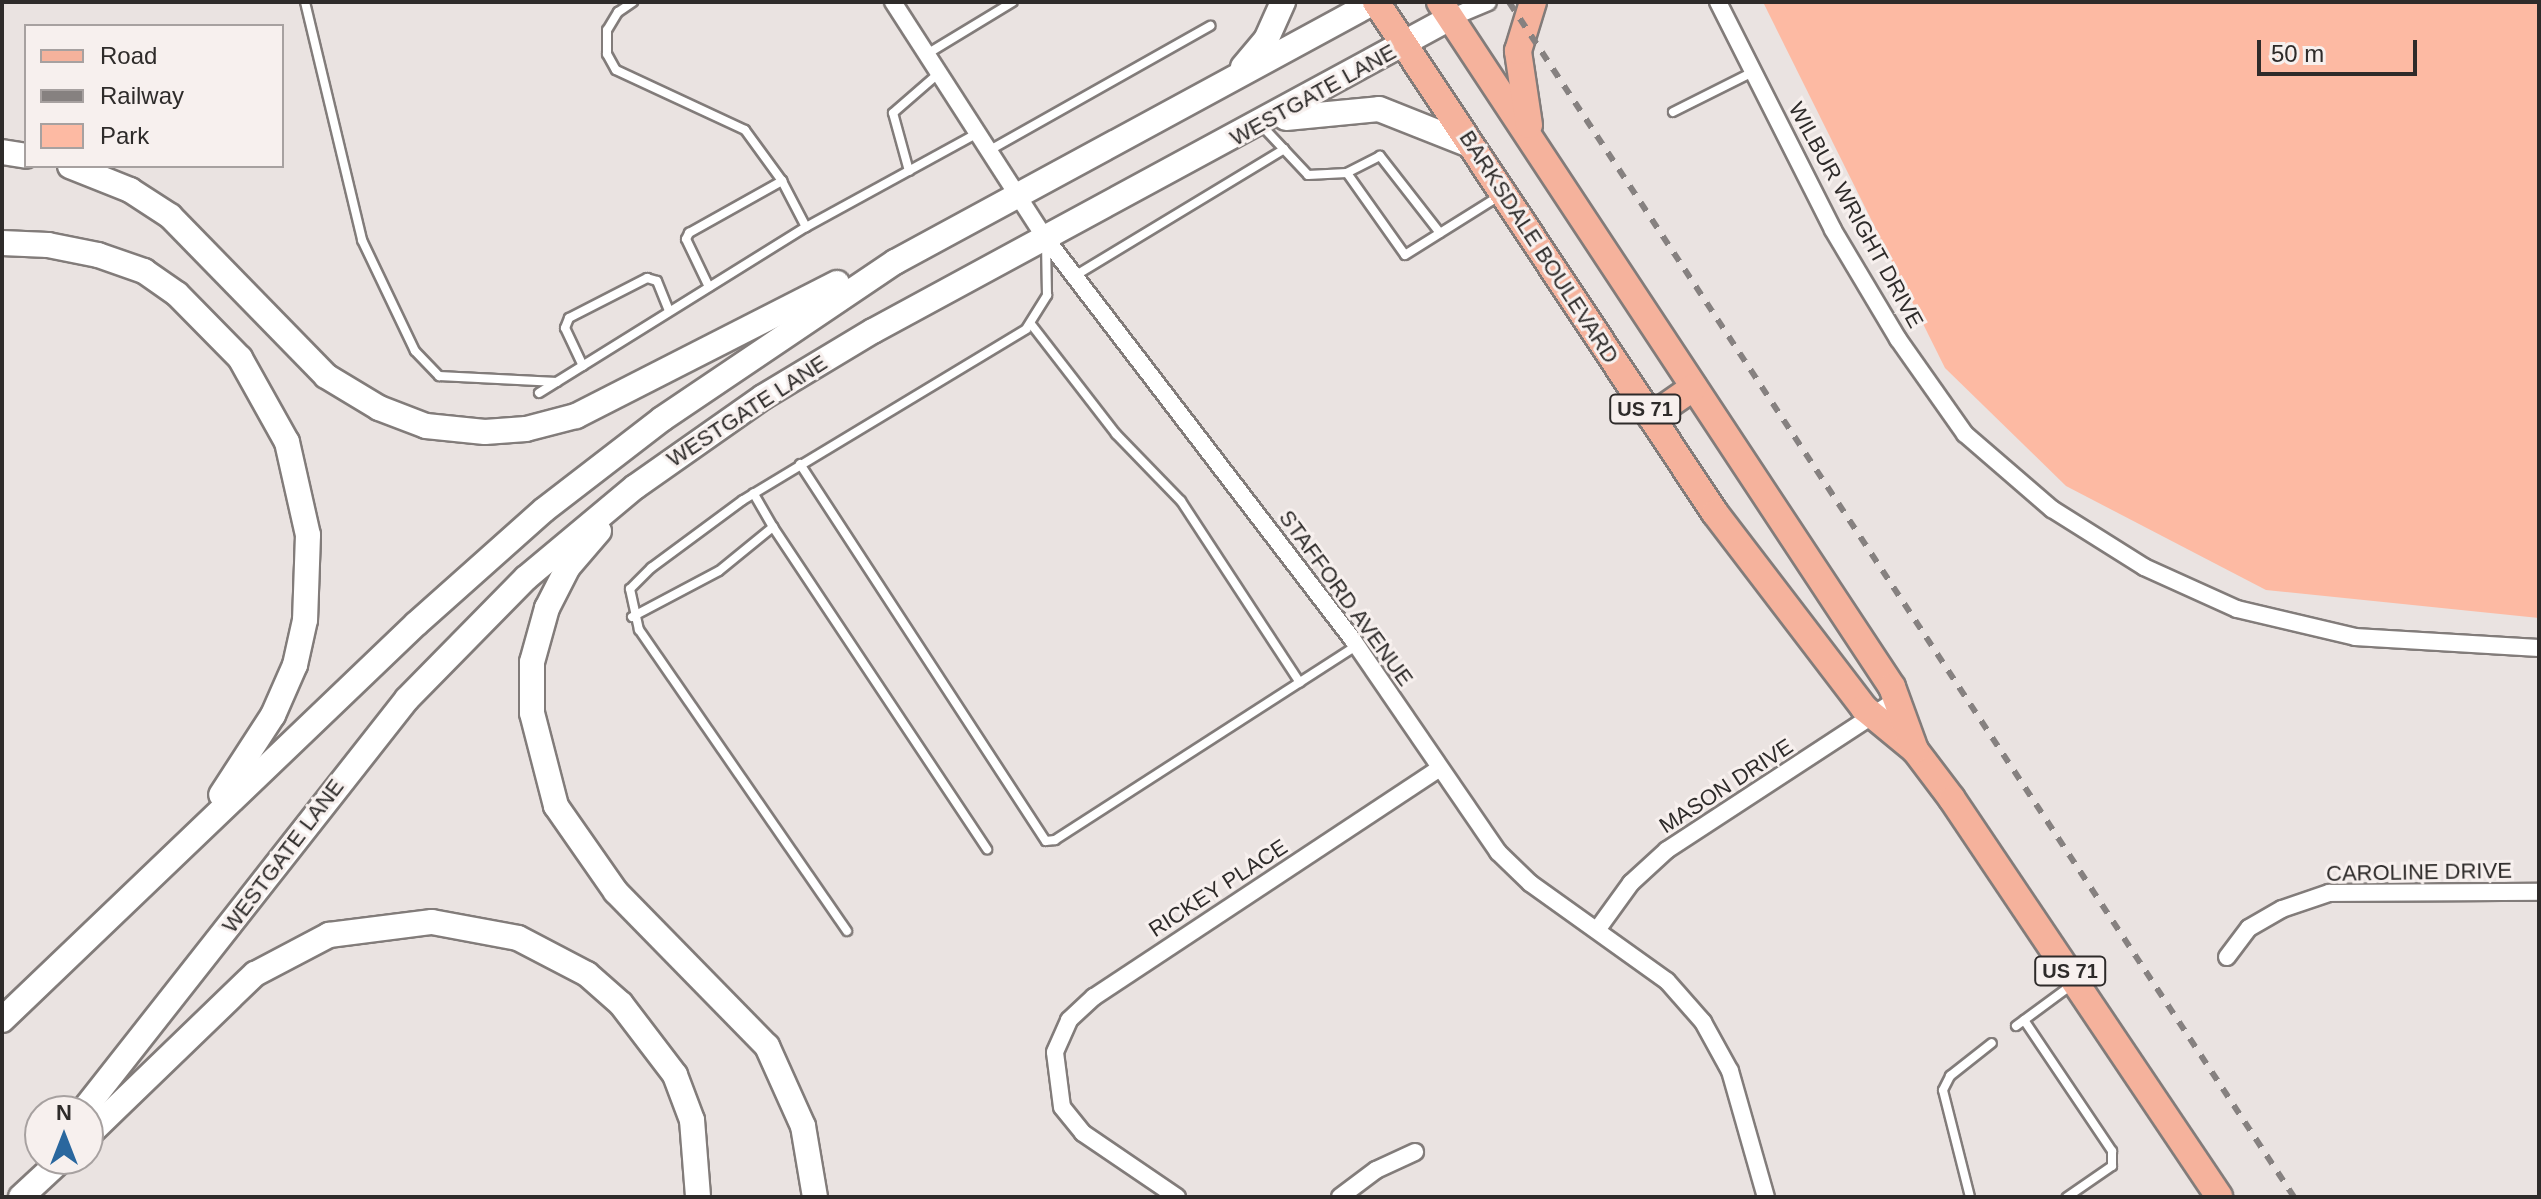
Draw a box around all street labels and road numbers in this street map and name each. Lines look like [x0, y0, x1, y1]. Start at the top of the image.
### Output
street label: WESTGATE LANE [1226, 39, 1400, 151]
street label: WILBUR WRIGHT DRIVE [1783, 97, 1929, 333]
street label: BARKSDALE BOULEVARD [1454, 126, 1624, 368]
street label: WESTGATE LANE [662, 349, 832, 473]
road number: US 71 [1609, 393, 1681, 425]
street label: STAFFORD AVENUE [1273, 505, 1419, 691]
street label: MASON DRIVE [1654, 733, 1798, 839]
street label: WESTGATE LANE [217, 774, 349, 938]
street label: RICKEY PLACE [1144, 833, 1292, 943]
street label: CAROLINE DRIVE [2326, 857, 2512, 887]
road number: US 71 [2034, 955, 2106, 987]

